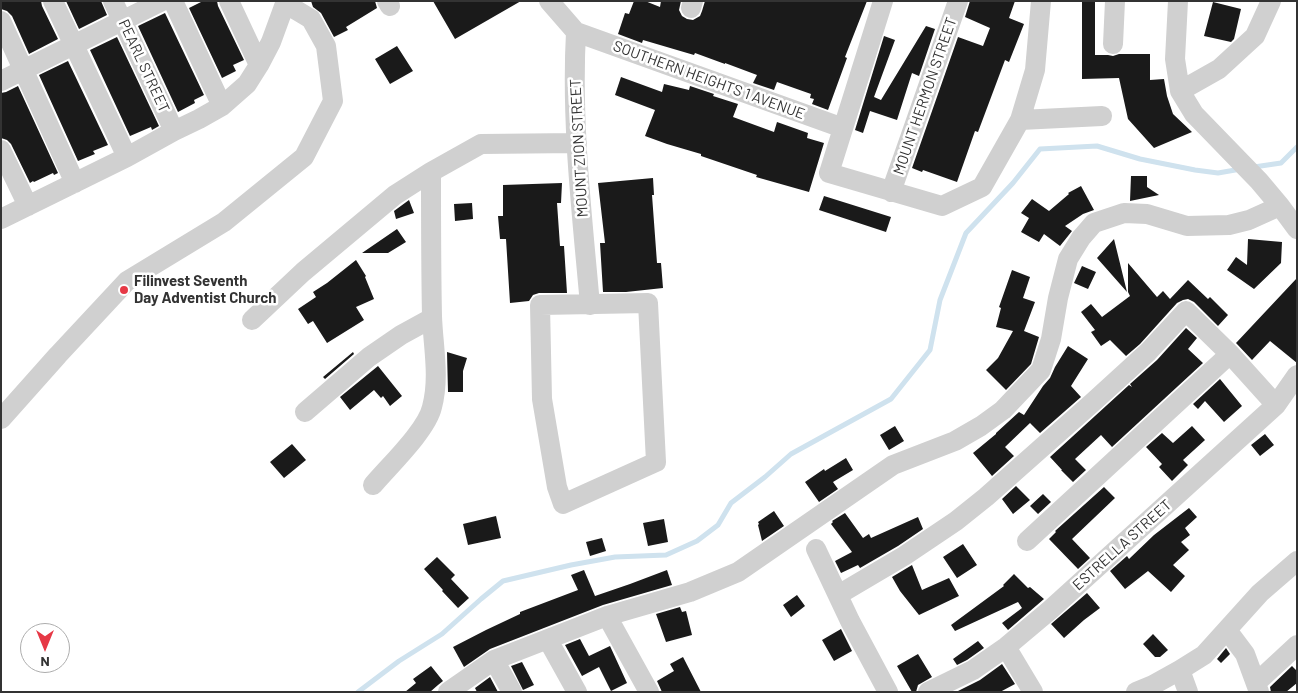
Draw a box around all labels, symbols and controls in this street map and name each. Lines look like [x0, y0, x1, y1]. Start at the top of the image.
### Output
street label: MOUNT HERMON STREET [890, 15, 960, 177]
street label: PEARL STREET [115, 17, 173, 115]
street label: SOUTHERN HEIGHTS 1 AVENUE [611, 37, 807, 123]
street label: MOUNT ZION STREET [566, 78, 592, 218]
place label: Filinvest Seventh Day Adventist Church [134, 272, 277, 307]
marker: Filinvest Seventh Day Adventist Church [118, 284, 130, 296]
street label: ESTRELLA STREET [1069, 496, 1175, 594]
north arrow [20, 623, 70, 673]
text: N [40, 654, 50, 671]

